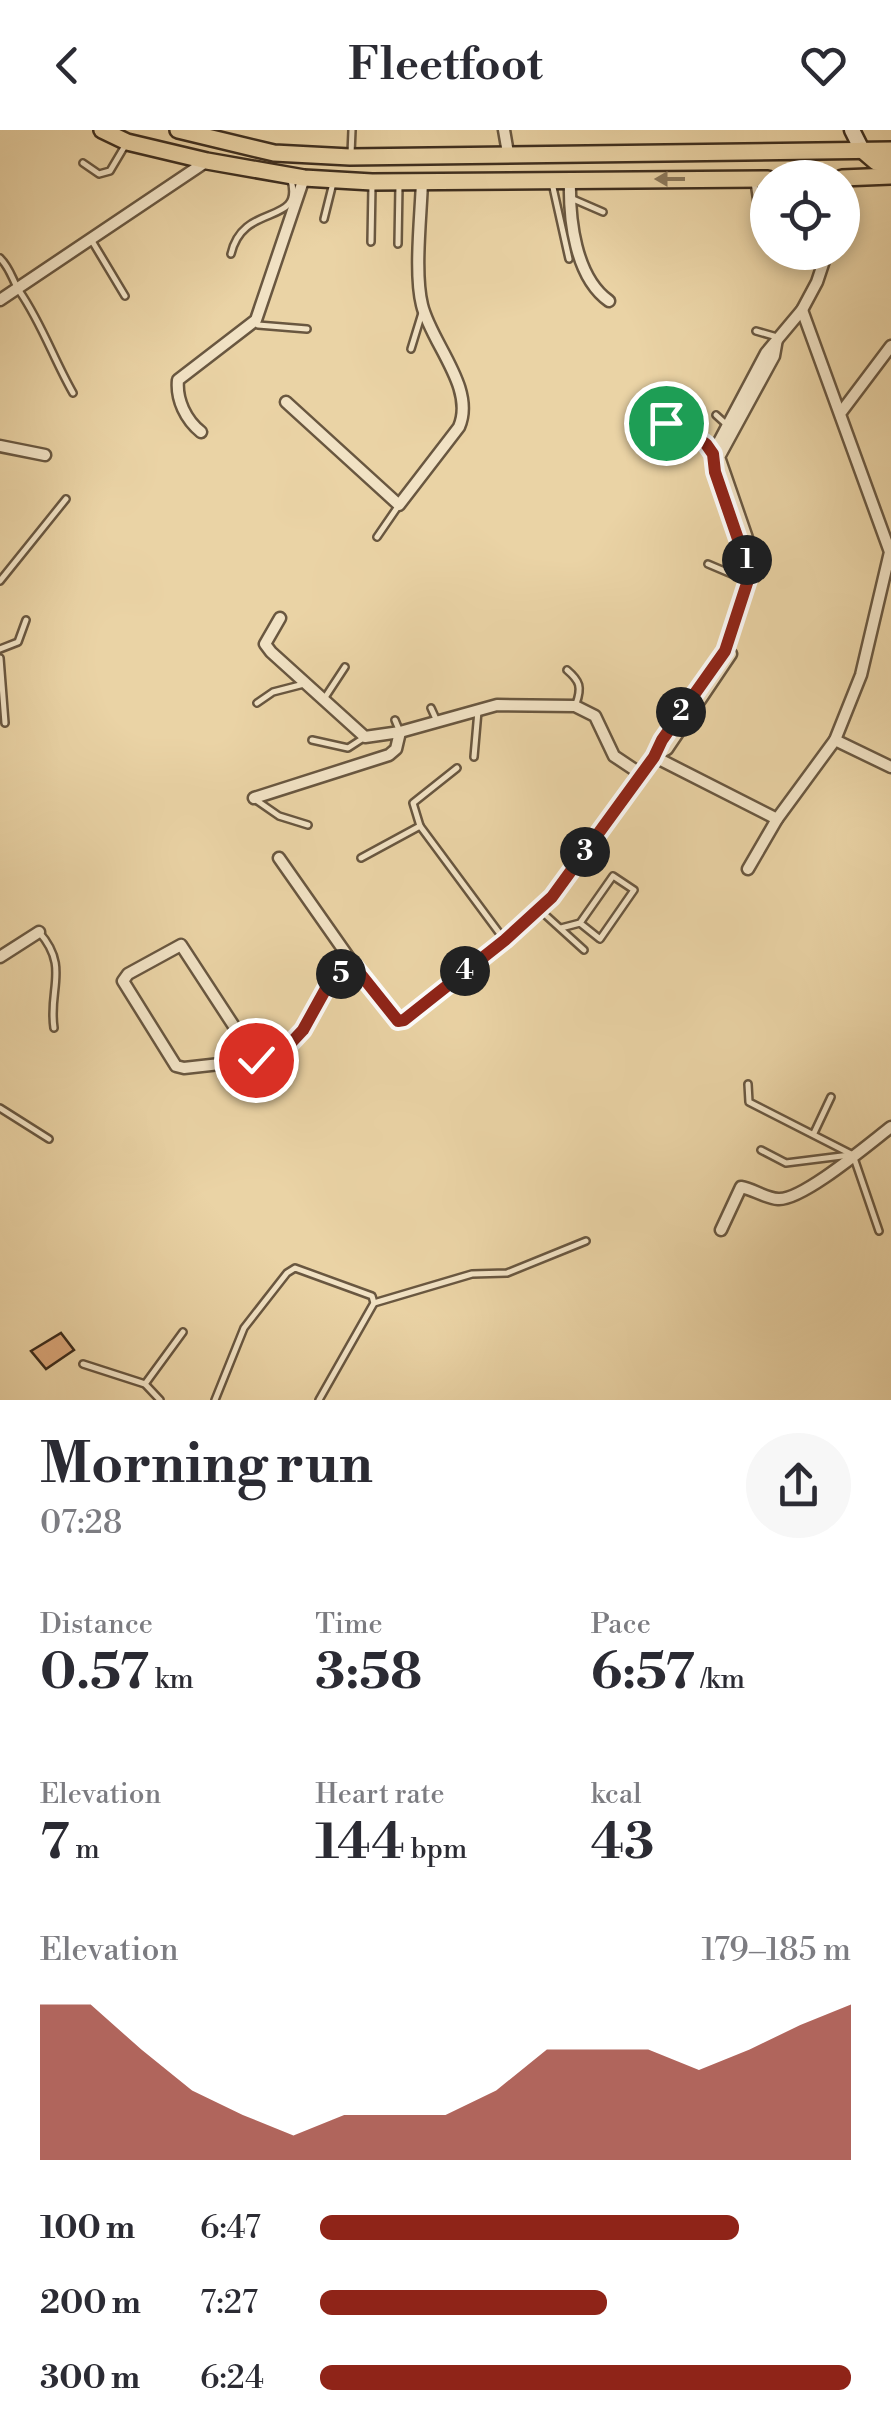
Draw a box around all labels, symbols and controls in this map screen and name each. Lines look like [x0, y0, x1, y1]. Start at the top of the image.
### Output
text: Fleetfoot [348, 37, 543, 94]
icon: back [40, 38, 95, 93]
icon: heart [796, 38, 851, 93]
map controls [750, 160, 860, 270]
button: locate [750, 160, 860, 270]
one-way arrow [654, 171, 686, 187]
pin [624, 381, 709, 466]
icon: arrive [639, 396, 694, 451]
pin: 1 [722, 535, 772, 585]
text: 1 [740, 542, 754, 577]
pin: 2 [656, 687, 706, 737]
text: 2 [672, 694, 690, 729]
pin: 3 [560, 827, 610, 877]
text: 3 [577, 834, 593, 869]
pin: 4 [440, 946, 490, 996]
pin: 5 [316, 949, 366, 999]
text: 4 [456, 953, 474, 988]
text: 5 [332, 956, 350, 991]
pin [214, 1018, 299, 1103]
icon: check [229, 1033, 284, 1088]
text: Morning run [40, 1431, 373, 1500]
button: share [746, 1433, 851, 1538]
text: 07:28 [40, 1503, 122, 1543]
text: Distance [40, 1607, 153, 1642]
text: Time [315, 1607, 383, 1642]
text: Pace [591, 1607, 651, 1642]
text: 0.57 [40, 1642, 149, 1704]
text: 3:58 [315, 1642, 422, 1704]
text: 6:57 [591, 1642, 695, 1704]
text: km [149, 1662, 194, 1697]
text: /km [695, 1662, 745, 1697]
text: Elevation [40, 1777, 161, 1812]
text: Heart rate [315, 1777, 445, 1812]
text: kcal [591, 1777, 641, 1812]
text: 7 [40, 1812, 70, 1874]
text: 144 [315, 1812, 405, 1874]
text: 43 [591, 1812, 654, 1874]
text: m [70, 1832, 100, 1867]
text: bpm [405, 1832, 467, 1867]
text: Elevation [40, 1930, 179, 1970]
text: 179–185 m [702, 1930, 851, 1970]
text: 100 m [40, 2208, 135, 2248]
text: 6:47 [200, 2208, 261, 2248]
text: 200 m [40, 2283, 141, 2323]
text: 7:27 [200, 2283, 258, 2323]
text: 300 m [40, 2358, 140, 2398]
text: 6:24 [200, 2358, 264, 2398]

